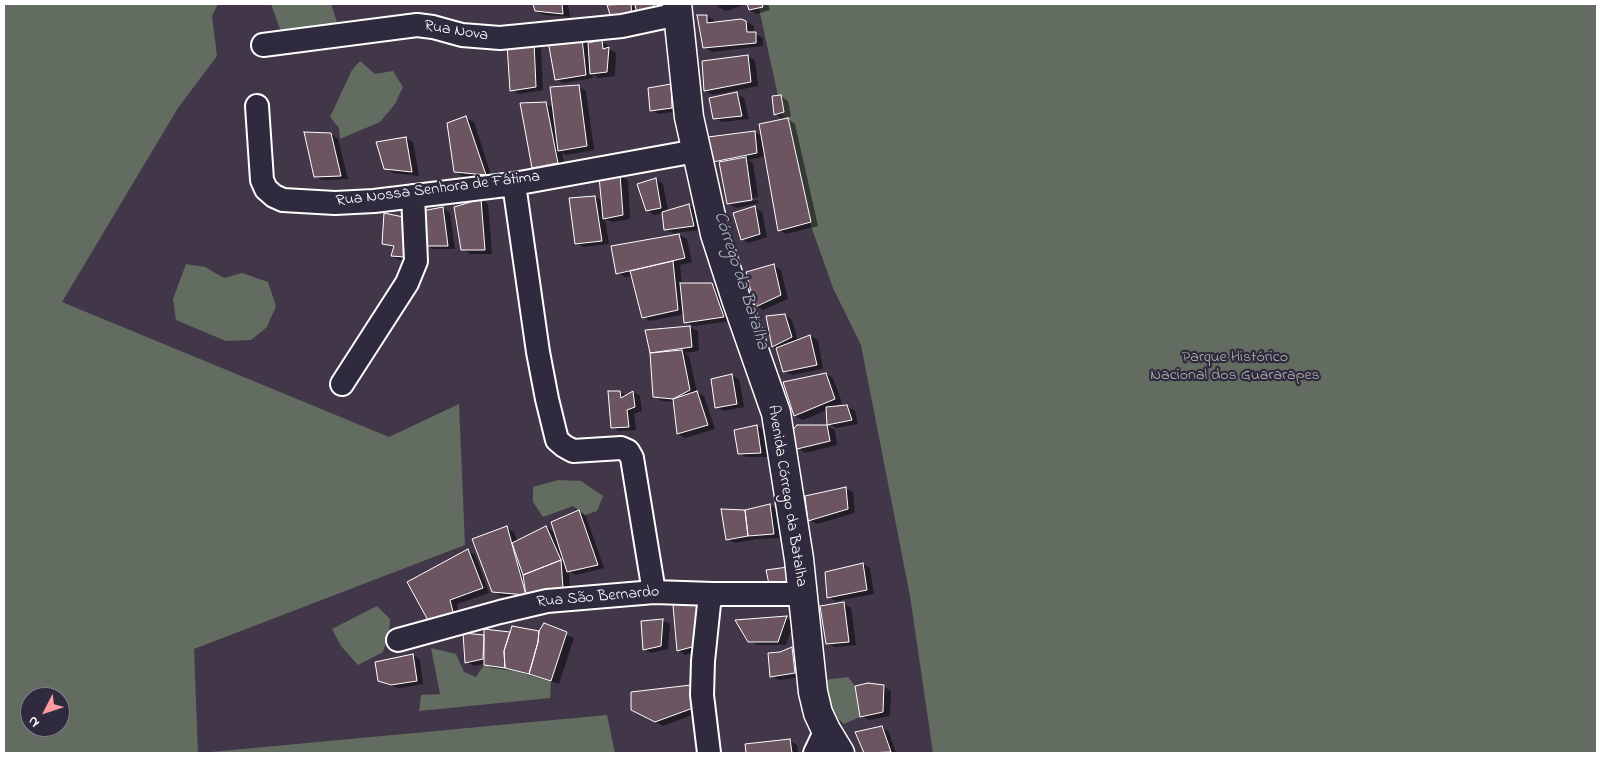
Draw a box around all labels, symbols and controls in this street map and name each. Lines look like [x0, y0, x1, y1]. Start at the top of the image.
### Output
street label: Rua Nova [423, 17, 489, 47]
street label: Rua Nossa Senhora de Fátima [335, 168, 541, 212]
water label: Córrego da Batalha [708, 209, 772, 353]
park label: Parque Histórico Nacional dos Guararapes [1150, 348, 1320, 386]
street label: Avenida Córrego da Batalha [762, 404, 810, 588]
street label: Rua São Bernardo [536, 583, 660, 613]
north arrow [20, 687, 70, 737]
text: N [23, 711, 45, 732]

